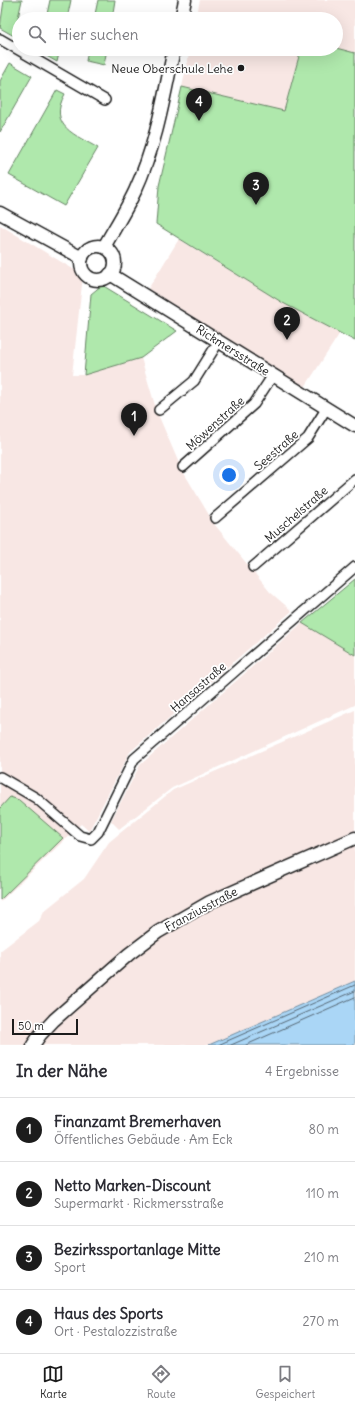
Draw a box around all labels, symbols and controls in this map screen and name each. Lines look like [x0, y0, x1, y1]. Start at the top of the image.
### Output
search box [12, 12, 343, 56]
icon: search [26, 23, 48, 45]
text: Hier suchen [58, 25, 138, 44]
place label: Neue Oberschule Lehe [111, 61, 233, 76]
marker: Neue Oberschule Lehe [236, 63, 246, 73]
pin: 4 [186, 88, 212, 121]
pin: 3 [243, 172, 269, 205]
pin: 2 [274, 307, 300, 340]
street label: Rickmersstraße [193, 321, 273, 379]
street label: Möwenstraße [183, 393, 247, 453]
pin: 1 [121, 403, 147, 436]
street label: Seestraße [251, 427, 301, 473]
your location [219, 465, 239, 485]
street label: Muschelstraße [261, 483, 331, 545]
street label: Hansastraße [167, 659, 229, 715]
street label: Franziusstraße [162, 884, 240, 934]
scale bar [12, 1017, 78, 1036]
text: 50 m [18, 1019, 44, 1033]
text: In der Nähe [16, 1060, 108, 1082]
text: 4 Ergebnisse [265, 1063, 339, 1080]
text: Finanzamt Bremerhaven [54, 1112, 221, 1131]
text: 1 [26, 1121, 32, 1138]
text: 80 m [308, 1121, 339, 1138]
text: Öffentliches Gebäude · Am Eck [54, 1131, 233, 1148]
text: Netto Marken-Discount [54, 1176, 211, 1195]
text: 2 [25, 1185, 33, 1202]
text: 110 m [306, 1185, 339, 1202]
text: Supermarkt · Rickmersstraße [54, 1195, 224, 1212]
text: Bezirkssportanlage Mitte [54, 1240, 221, 1259]
text: 3 [25, 1249, 33, 1266]
text: 210 m [304, 1249, 339, 1266]
text: Sport [54, 1259, 86, 1276]
text: Haus des Sports [54, 1304, 163, 1323]
text: 4 [25, 1313, 33, 1330]
text: 270 m [302, 1313, 339, 1330]
text: Ort · Pestalozzistraße [54, 1323, 177, 1340]
tab: Karte [40, 1363, 67, 1401]
tab: Route [147, 1363, 176, 1401]
tab: Gespeichert [256, 1363, 315, 1401]

